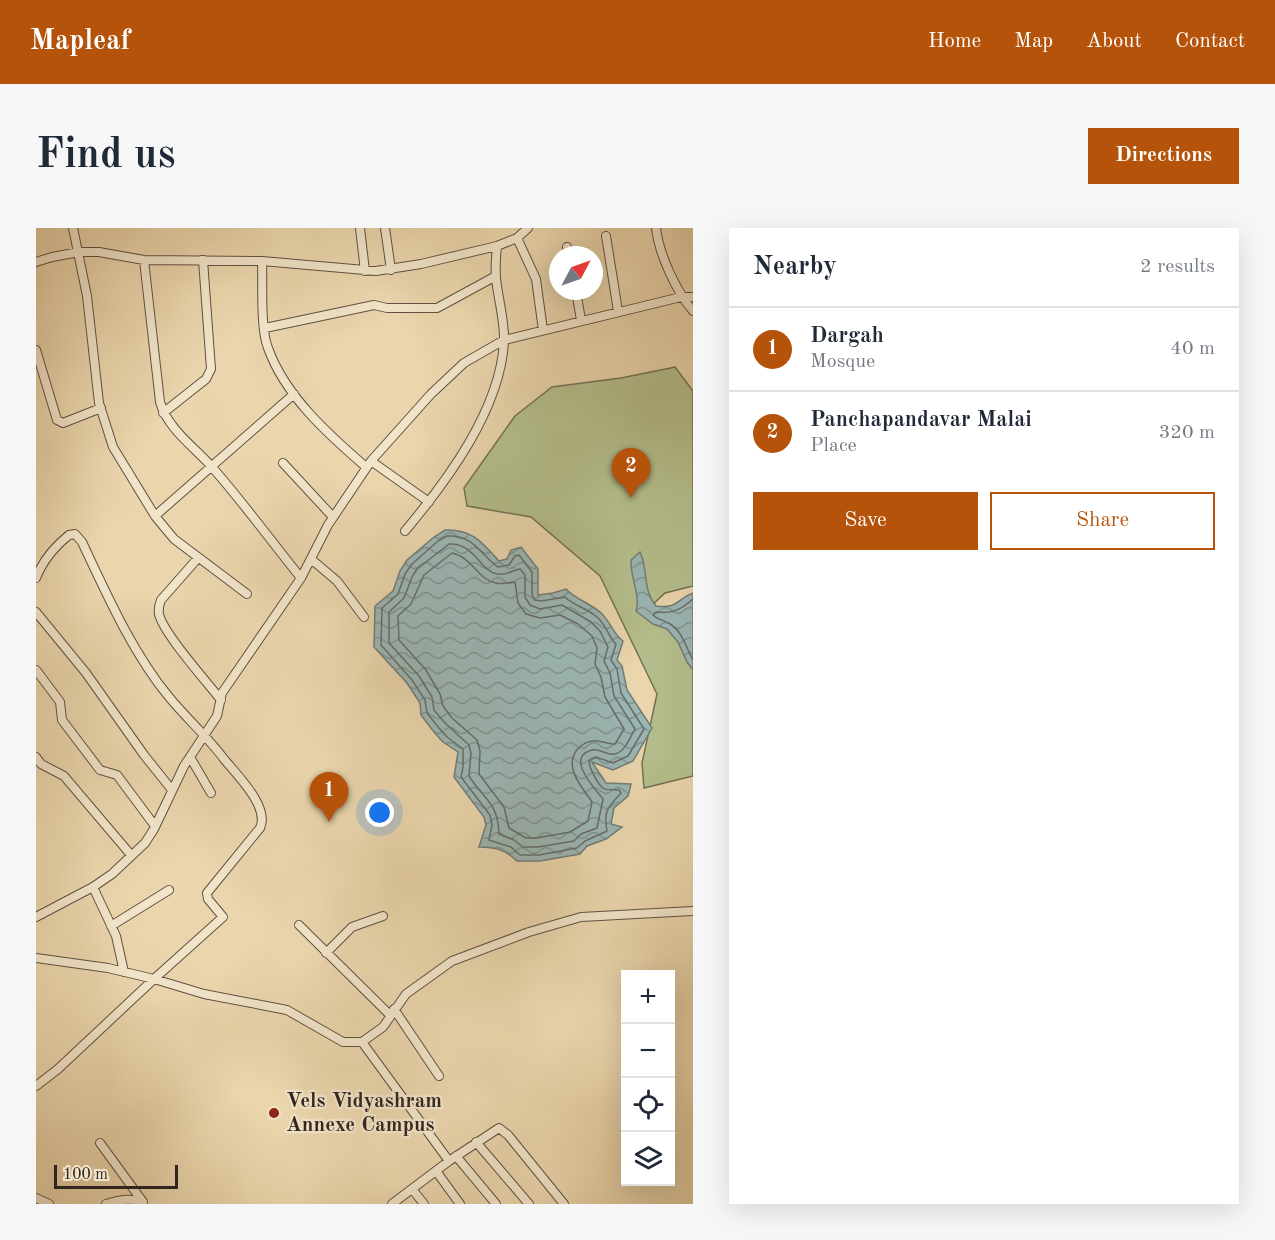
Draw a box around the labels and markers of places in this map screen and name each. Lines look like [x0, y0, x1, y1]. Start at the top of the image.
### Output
pin: 2 [612, 448, 650, 498]
pin: 1 [310, 772, 348, 822]
place label: Vels Vidyashram Annexe Campus [286, 1091, 442, 1136]
marker: Vels Vidyashram Annexe Campus [267, 1106, 281, 1120]

